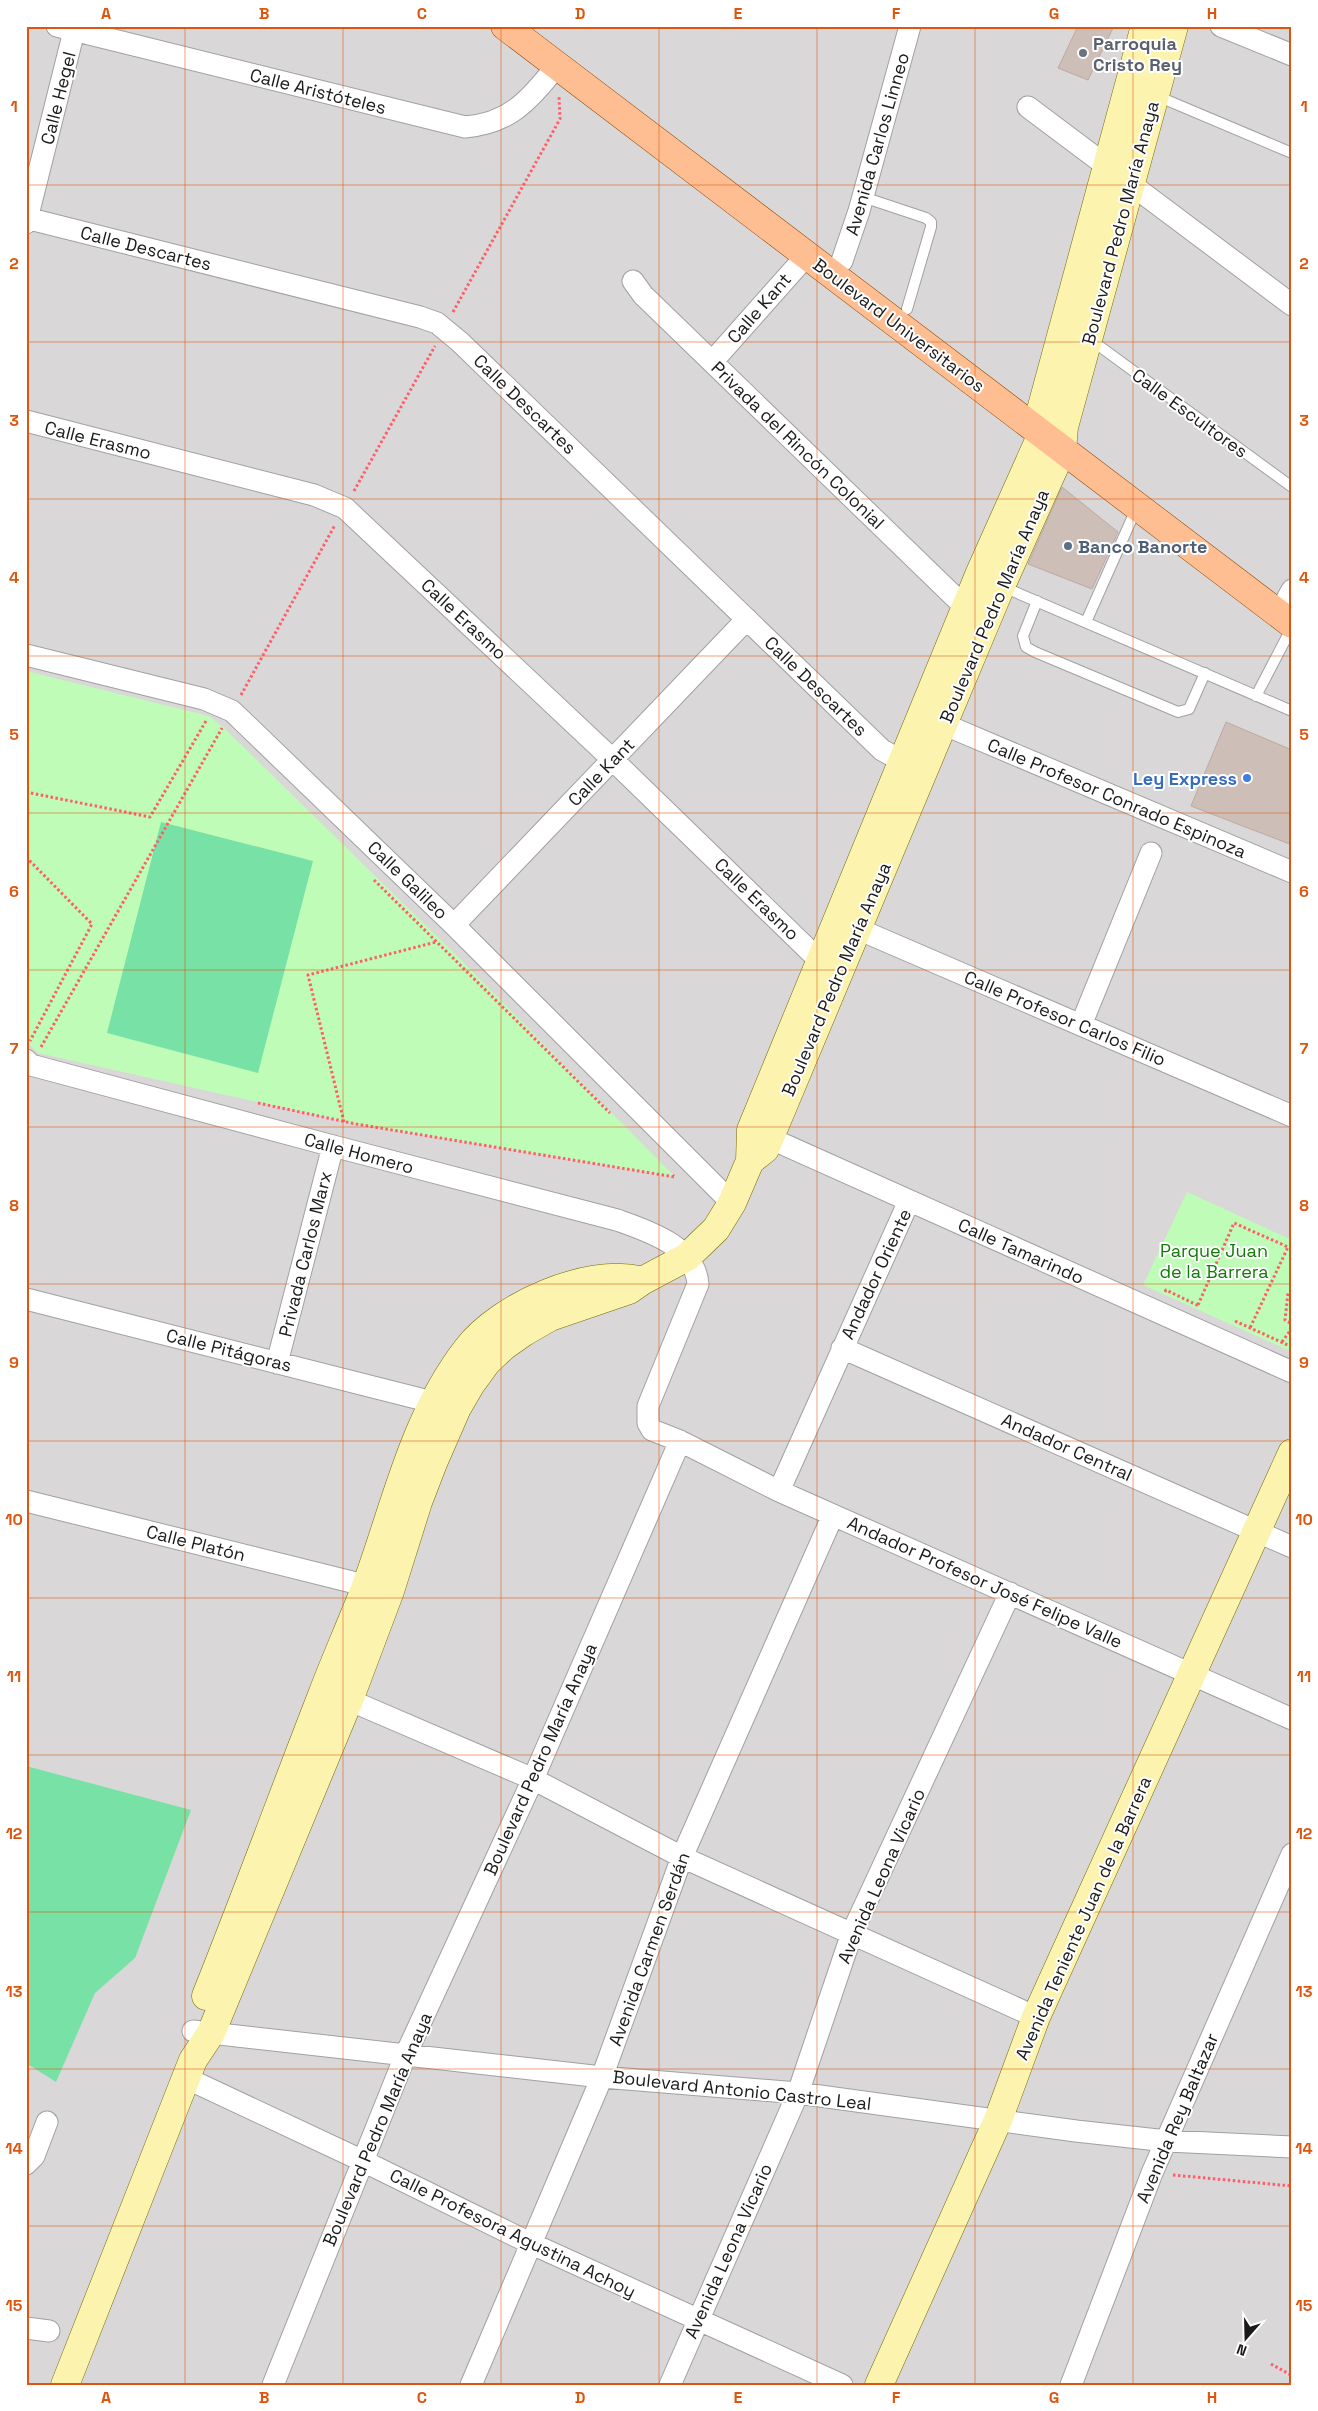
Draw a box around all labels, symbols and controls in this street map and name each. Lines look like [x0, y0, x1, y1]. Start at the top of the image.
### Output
text: A [101, 3, 111, 24]
text: B [259, 3, 269, 24]
text: C [417, 3, 427, 24]
text: D [575, 3, 585, 24]
text: E [734, 3, 743, 24]
text: F [892, 3, 901, 24]
text: G [1049, 3, 1059, 24]
text: H [1207, 3, 1217, 24]
place label: Parroquia Cristo Rey [1093, 32, 1182, 76]
marker: Parroquia Cristo Rey [1077, 47, 1089, 59]
street label: Calle Hegel [35, 49, 81, 147]
street label: Avenida Carlos Linneo [840, 50, 914, 238]
street label: Calle Aristóteles [248, 63, 388, 119]
text: 1 [10, 96, 18, 117]
text: 1 [1300, 96, 1308, 117]
street label: Boulevard Pedro María Anaya [1076, 98, 1164, 348]
street label: Calle Descartes [78, 221, 214, 275]
text: 2 [9, 253, 19, 274]
street label: Boulevard Universitarios [808, 253, 990, 397]
text: 2 [1299, 253, 1309, 274]
street label: Calle Kant [722, 268, 796, 348]
street label: Calle Descartes [469, 349, 581, 459]
street label: Privada del Rincón Colonial [707, 356, 889, 534]
street label: Calle Escultores [1128, 363, 1252, 463]
text: 3 [9, 410, 19, 431]
text: 3 [1299, 410, 1309, 431]
street label: Calle Erasmo [42, 416, 154, 464]
street label: Boulevard Pedro María Anaya [934, 486, 1054, 726]
place label: Banco Banorte [1078, 535, 1207, 558]
marker: Banco Banorte [1062, 540, 1074, 552]
text: 4 [9, 567, 19, 588]
text: 4 [1299, 567, 1309, 588]
street label: Calle Erasmo [416, 573, 512, 665]
street label: Calle Descartes [760, 631, 872, 741]
text: 5 [9, 724, 19, 745]
text: 5 [1299, 724, 1309, 745]
street label: Calle Kant [563, 733, 639, 811]
street label: Calle Profesor Conrado Espinoza [984, 733, 1250, 863]
place label: Ley Express [1133, 767, 1237, 790]
marker: Ley Express [1241, 772, 1253, 784]
street label: Calle Galileo [363, 836, 453, 924]
street label: Calle Erasmo [710, 853, 804, 945]
street label: Boulevard Pedro María Anaya [776, 859, 896, 1099]
text: 6 [9, 881, 19, 902]
text: 6 [1299, 881, 1309, 902]
street label: Calle Profesor Carlos Filio [961, 965, 1169, 1071]
text: 7 [10, 1038, 19, 1059]
text: 7 [1300, 1038, 1309, 1059]
street label: Calle Homero [302, 1127, 416, 1179]
street label: Privada Carlos Marx [273, 1169, 337, 1339]
text: 8 [9, 1195, 19, 1216]
text: 8 [1299, 1195, 1309, 1216]
street label: Andador Oriente [836, 1205, 916, 1343]
street label: Calle Tamarindo [954, 1213, 1088, 1289]
park label: Parque Juan de la Barrera [1159, 1239, 1269, 1283]
street label: Calle Pitágoras [164, 1323, 294, 1377]
text: 9 [9, 1352, 19, 1373]
text: 9 [1299, 1352, 1309, 1373]
street label: Andador Central [998, 1408, 1136, 1486]
text: 10 [5, 1509, 23, 1530]
text: 10 [1295, 1509, 1313, 1530]
street label: Andador Profesor José Felipe Valle [844, 1511, 1126, 1653]
street label: Calle Platón [144, 1520, 248, 1566]
street label: Boulevard Pedro María Anaya [478, 1639, 602, 1879]
text: 11 [7, 1666, 21, 1687]
text: 11 [1297, 1666, 1311, 1687]
street label: Avenida Teniente Juan de la Barrera [1010, 1772, 1156, 2064]
street label: Avenida Leona Vicario [832, 1785, 930, 1967]
text: 12 [6, 1823, 22, 1844]
text: 12 [1296, 1823, 1312, 1844]
street label: Avenida Carmen Serdán [603, 1849, 695, 2049]
text: 13 [6, 1981, 23, 2002]
text: 13 [1296, 1981, 1313, 2002]
street label: Boulevard Pedro María Anaya [317, 2009, 437, 2249]
street label: Avenida Rey Baltazar [1131, 2029, 1223, 2206]
street label: Boulevard Antonio Castro Leal [611, 2065, 873, 2115]
text: 14 [5, 2138, 23, 2159]
text: 14 [1295, 2138, 1313, 2159]
street label: Avenida Leona Vicario [679, 2160, 777, 2342]
street label: Calle Profesora Agustina Achoy [386, 2163, 640, 2303]
text: 15 [6, 2295, 23, 2316]
text: 15 [1296, 2295, 1313, 2316]
north arrow [1220, 2314, 1270, 2364]
text: N [1234, 2340, 1249, 2360]
text: A [101, 2387, 111, 2408]
text: B [259, 2387, 269, 2408]
text: C [417, 2387, 427, 2408]
text: D [575, 2387, 585, 2408]
text: E [734, 2387, 743, 2408]
text: F [892, 2387, 901, 2408]
text: G [1049, 2387, 1059, 2408]
text: H [1207, 2387, 1217, 2408]

